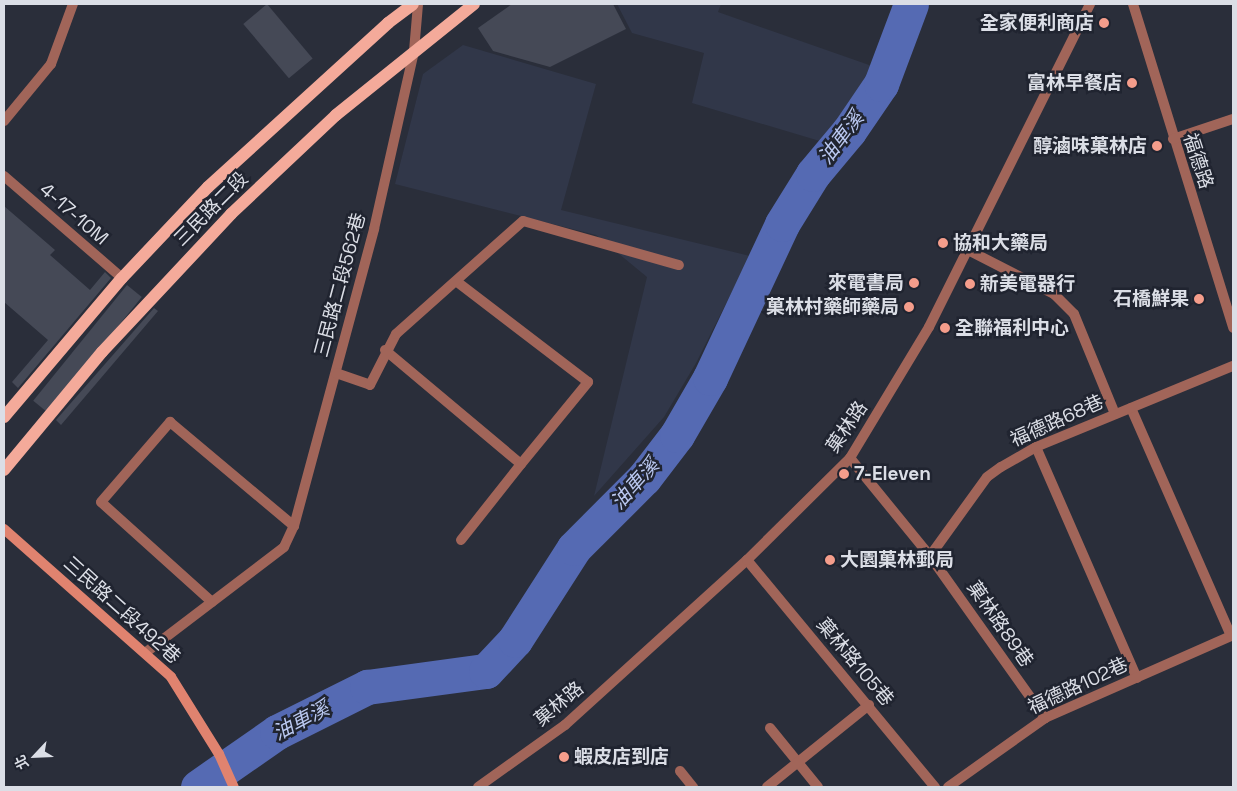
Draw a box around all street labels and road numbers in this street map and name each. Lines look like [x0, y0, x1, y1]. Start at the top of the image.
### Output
street label: 福德路 [1178, 130, 1218, 192]
street label: 三民路二段 [169, 167, 253, 251]
street label: 4-17-10M [35, 178, 113, 250]
street label: 三民路二段562巷 [310, 210, 370, 360]
street label: 福德路68巷 [1007, 390, 1107, 452]
street label: 菓林路 [822, 397, 872, 457]
street label: 三民路二段492巷 [59, 552, 185, 668]
street label: 菓林路89巷 [962, 577, 1038, 671]
street label: 菓林路105巷 [812, 613, 898, 711]
street label: 福德路102巷 [1024, 653, 1132, 719]
street label: 菓林路 [530, 677, 588, 731]

